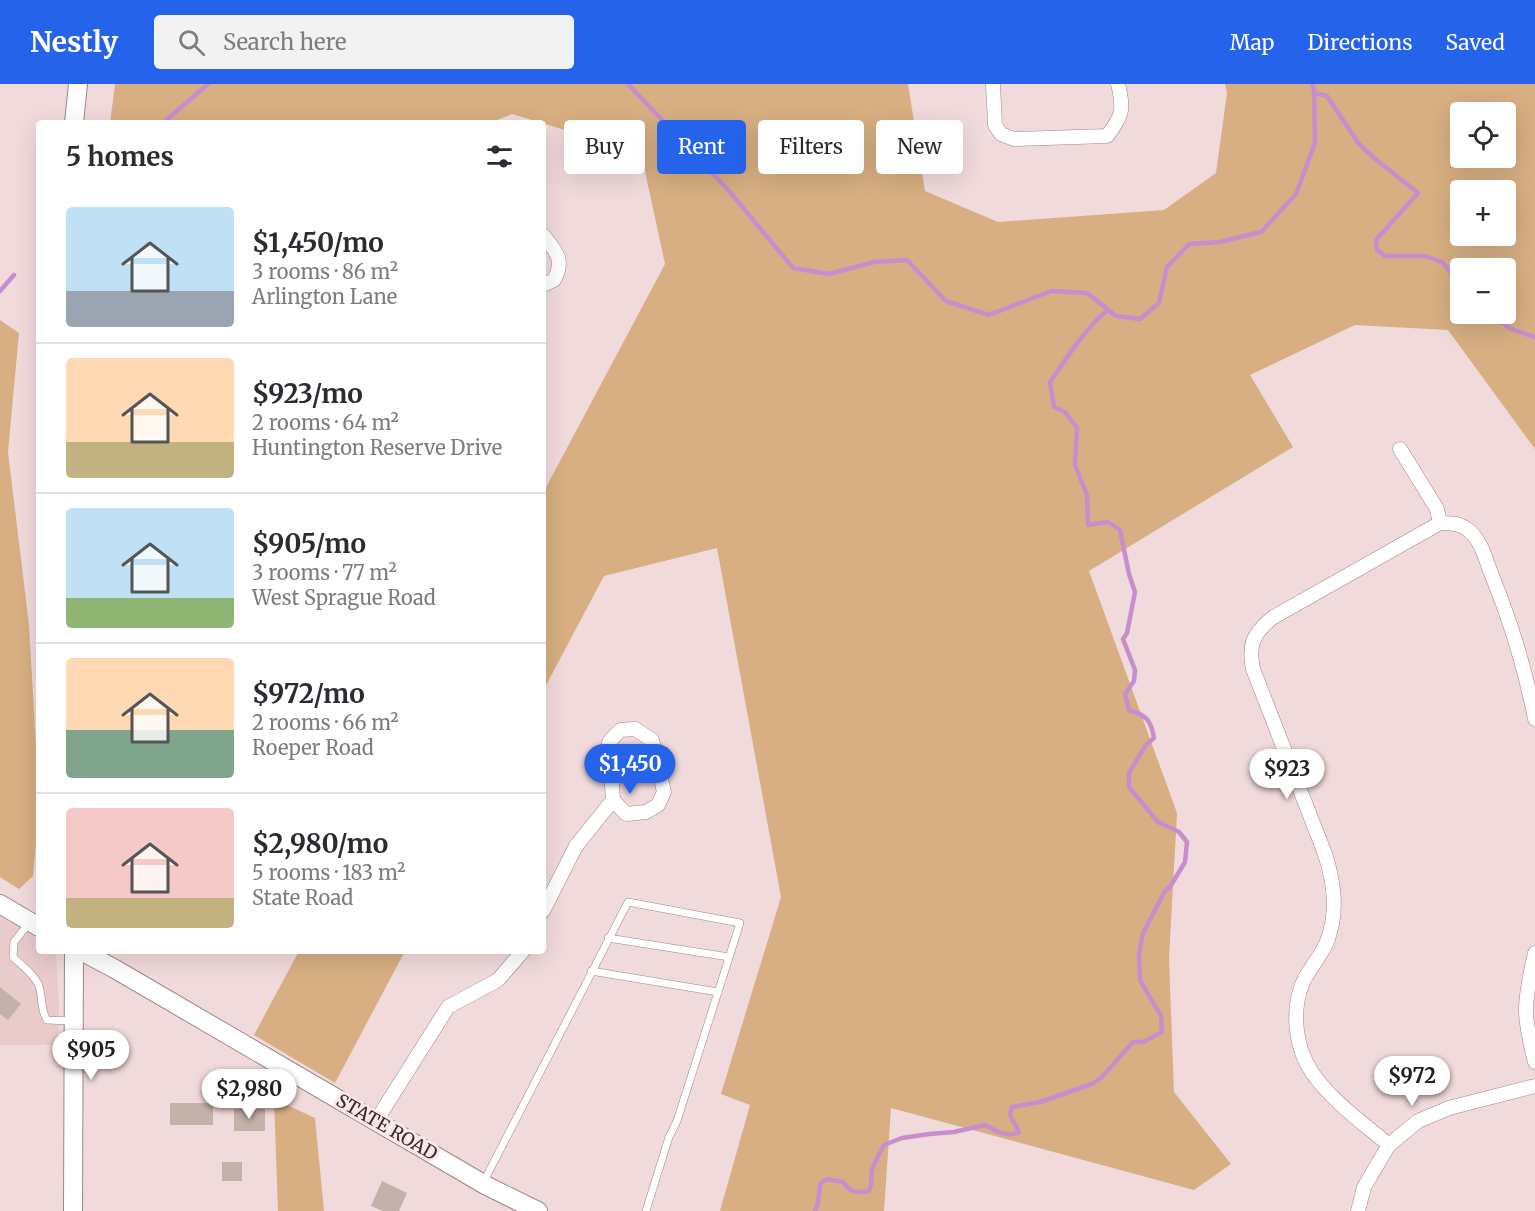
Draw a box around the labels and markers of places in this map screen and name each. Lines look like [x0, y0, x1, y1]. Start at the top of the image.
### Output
pin: $1,450 [581, 744, 679, 795]
pin: $923 [1251, 749, 1323, 800]
pin: $905 [55, 1030, 127, 1081]
pin: $972 [1376, 1056, 1448, 1107]
pin: $2,980 [200, 1069, 298, 1120]

